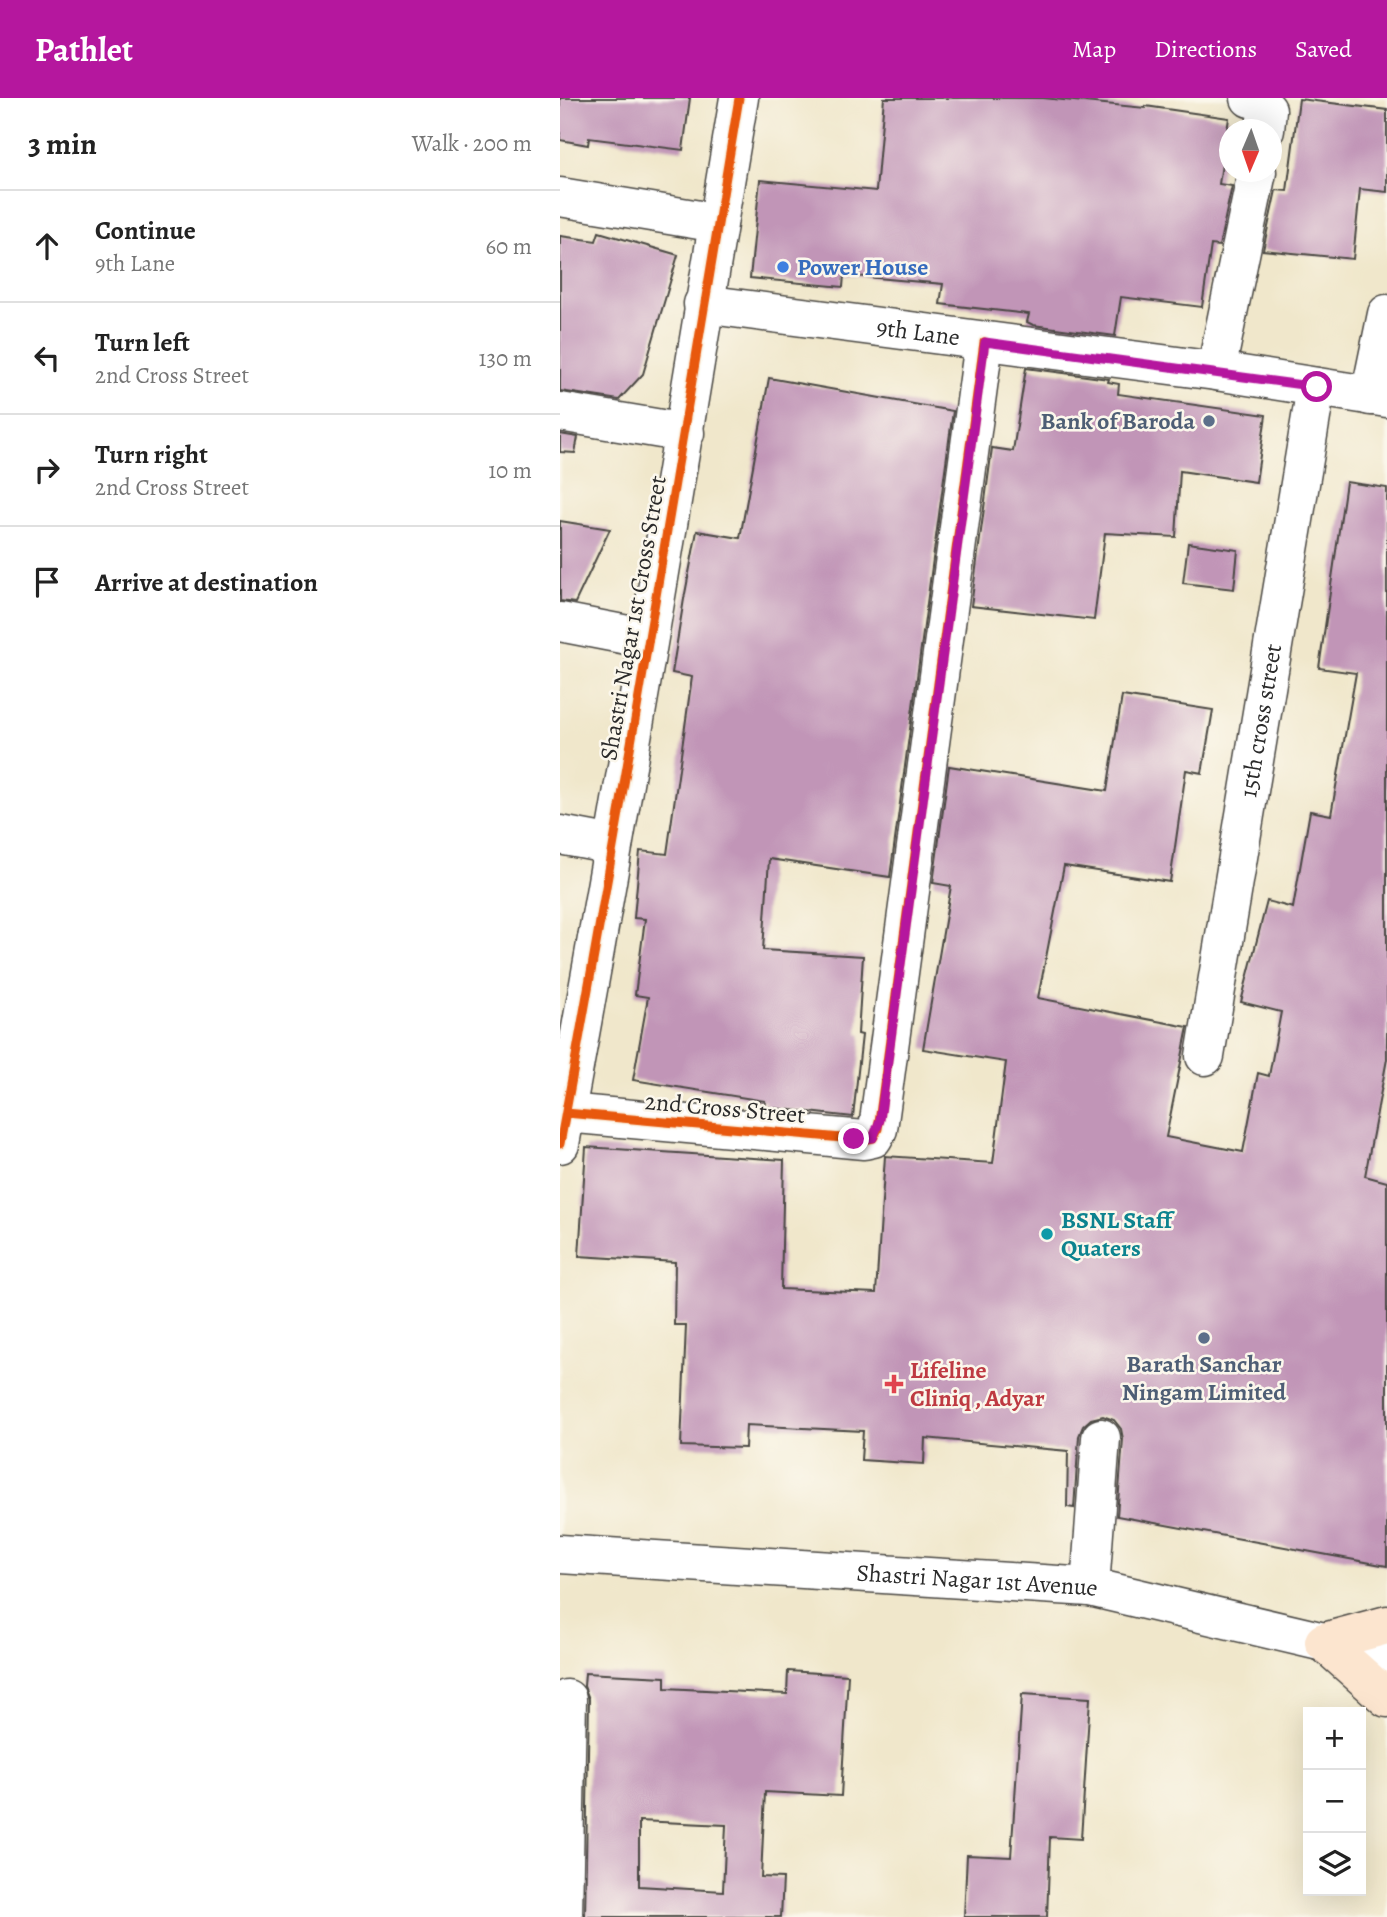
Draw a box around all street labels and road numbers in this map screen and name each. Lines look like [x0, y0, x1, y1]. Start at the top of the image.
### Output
street label: 9th Lane [875, 311, 962, 353]
street label: Shastri Nagar 1st Cross Street [592, 473, 674, 763]
street label: 15th cross street [1232, 641, 1289, 800]
street label: 2nd Cross Street [644, 1085, 807, 1131]
street label: Shastri Nagar 1st Avenue [856, 1556, 1101, 1604]

